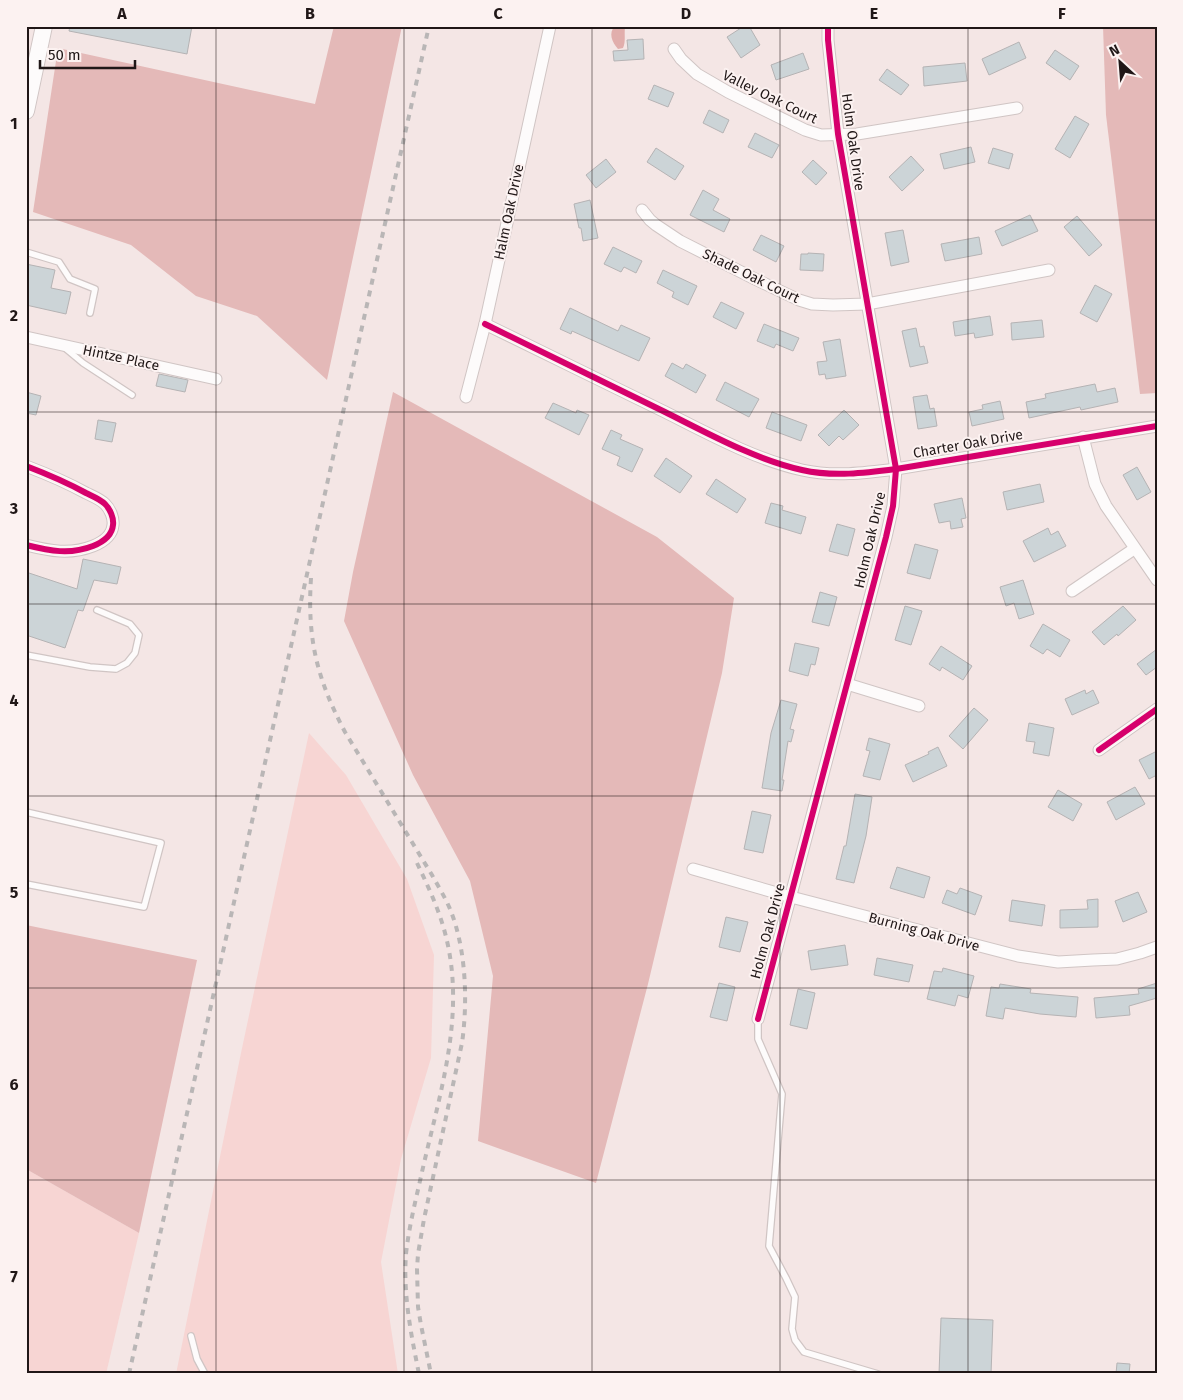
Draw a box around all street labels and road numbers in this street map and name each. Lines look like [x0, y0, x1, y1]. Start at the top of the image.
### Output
street label: Valley Oak Court [720, 67, 821, 128]
street label: Holm Oak Drive [838, 92, 868, 192]
street label: Halm Oak Drive [491, 162, 527, 262]
street label: Shade Oak Court [700, 245, 803, 307]
street label: Hintze Place [81, 342, 161, 374]
street label: Charter Oak Drive [912, 426, 1024, 462]
street label: Holm Oak Drive [851, 490, 889, 590]
street label: Holm Oak Drive [747, 881, 789, 981]
street label: Burning Oak Drive [867, 909, 981, 955]

